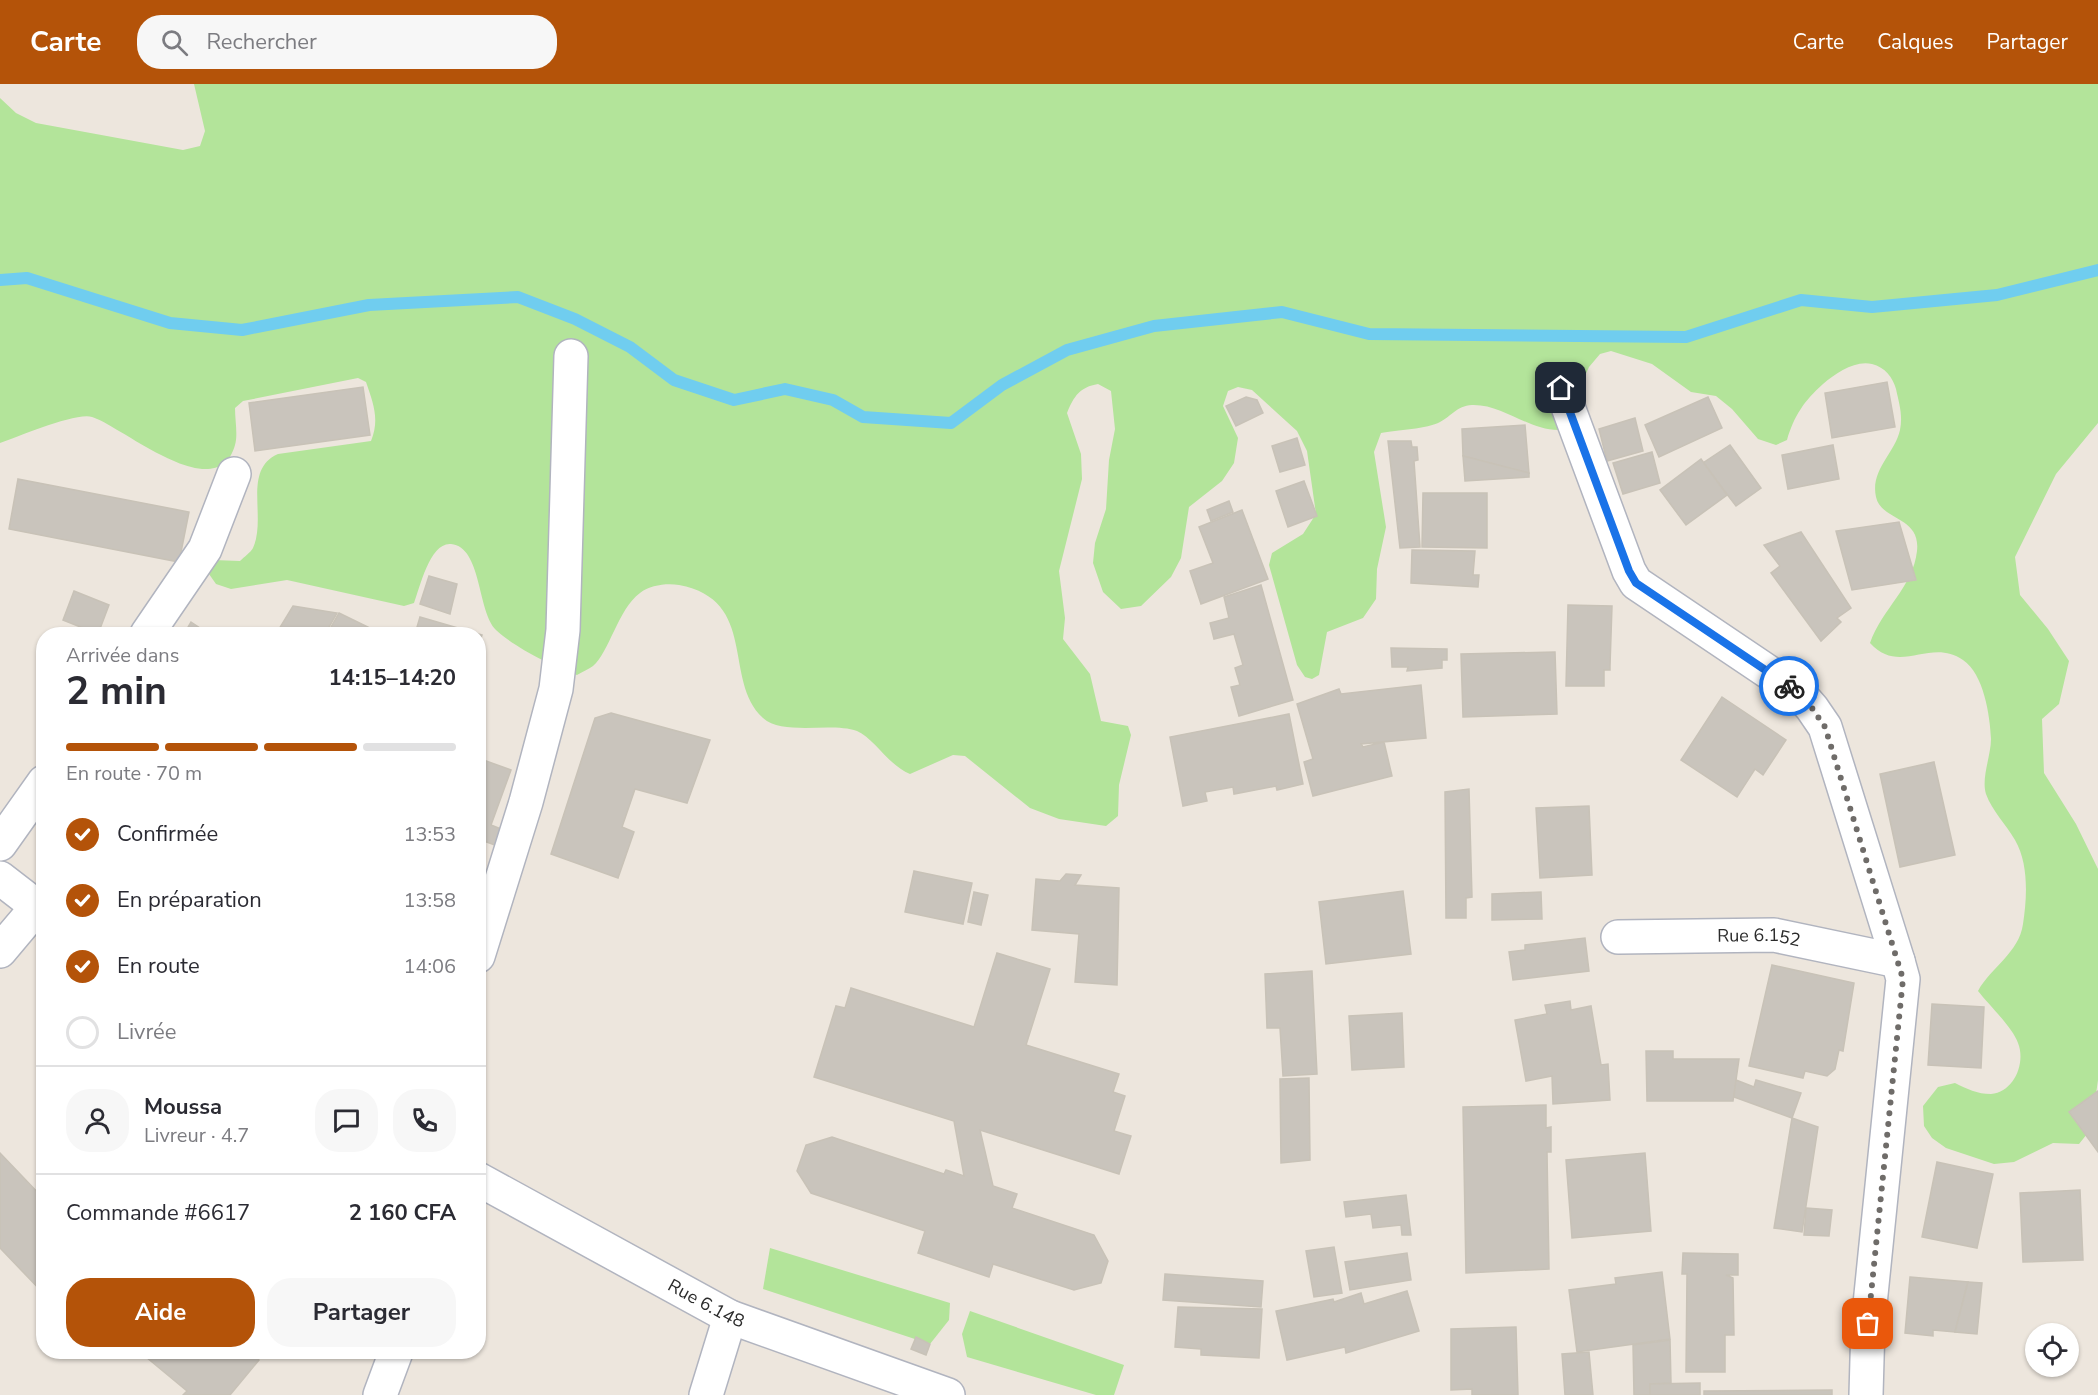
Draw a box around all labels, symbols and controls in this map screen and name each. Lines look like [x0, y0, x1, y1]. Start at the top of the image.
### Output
search box [137, 15, 557, 69]
text: Carte [30, 23, 101, 61]
icon: search [158, 26, 191, 59]
text: Rechercher [206, 27, 317, 57]
text: Carte [1793, 28, 1844, 56]
text: Calques [1877, 28, 1954, 56]
text: Partager [1987, 28, 2068, 56]
pin [1535, 362, 1586, 413]
icon: home [1544, 371, 1577, 404]
text: Arrivée dans [66, 642, 179, 669]
courier [1759, 656, 1819, 716]
text: 14:15–14:20 [328, 663, 456, 693]
text: 2 min [66, 665, 167, 718]
icon: bike [1773, 670, 1806, 703]
text: En route · 70 m [66, 760, 202, 787]
icon: check [66, 818, 99, 851]
text: Confirmée [117, 819, 218, 849]
text: 13:53 [403, 821, 456, 848]
icon: check [66, 884, 99, 917]
text: En préparation [117, 885, 262, 915]
text: 13:58 [403, 887, 456, 914]
street label: Rue 6.152 [1717, 923, 1803, 952]
icon: check [66, 950, 99, 983]
text: En route [117, 951, 200, 981]
text: 14:06 [403, 953, 456, 980]
text: Livrée [117, 1017, 177, 1047]
button: person [66, 1089, 129, 1152]
button: chat [315, 1089, 378, 1152]
button: phone [393, 1089, 456, 1152]
text: Moussa [144, 1092, 222, 1122]
text: Livreur · 4.7 [144, 1122, 249, 1149]
text: Commande #6617 [66, 1198, 250, 1228]
text: 2 160 CFA [349, 1198, 456, 1228]
street label: Rue 6.148 [664, 1273, 748, 1333]
button: Aide [66, 1278, 255, 1347]
button: Partager [267, 1278, 456, 1347]
pin [1842, 1298, 1893, 1349]
icon: bag [1851, 1307, 1884, 1340]
map controls [2025, 1323, 2079, 1377]
button: locate [2025, 1323, 2079, 1377]

